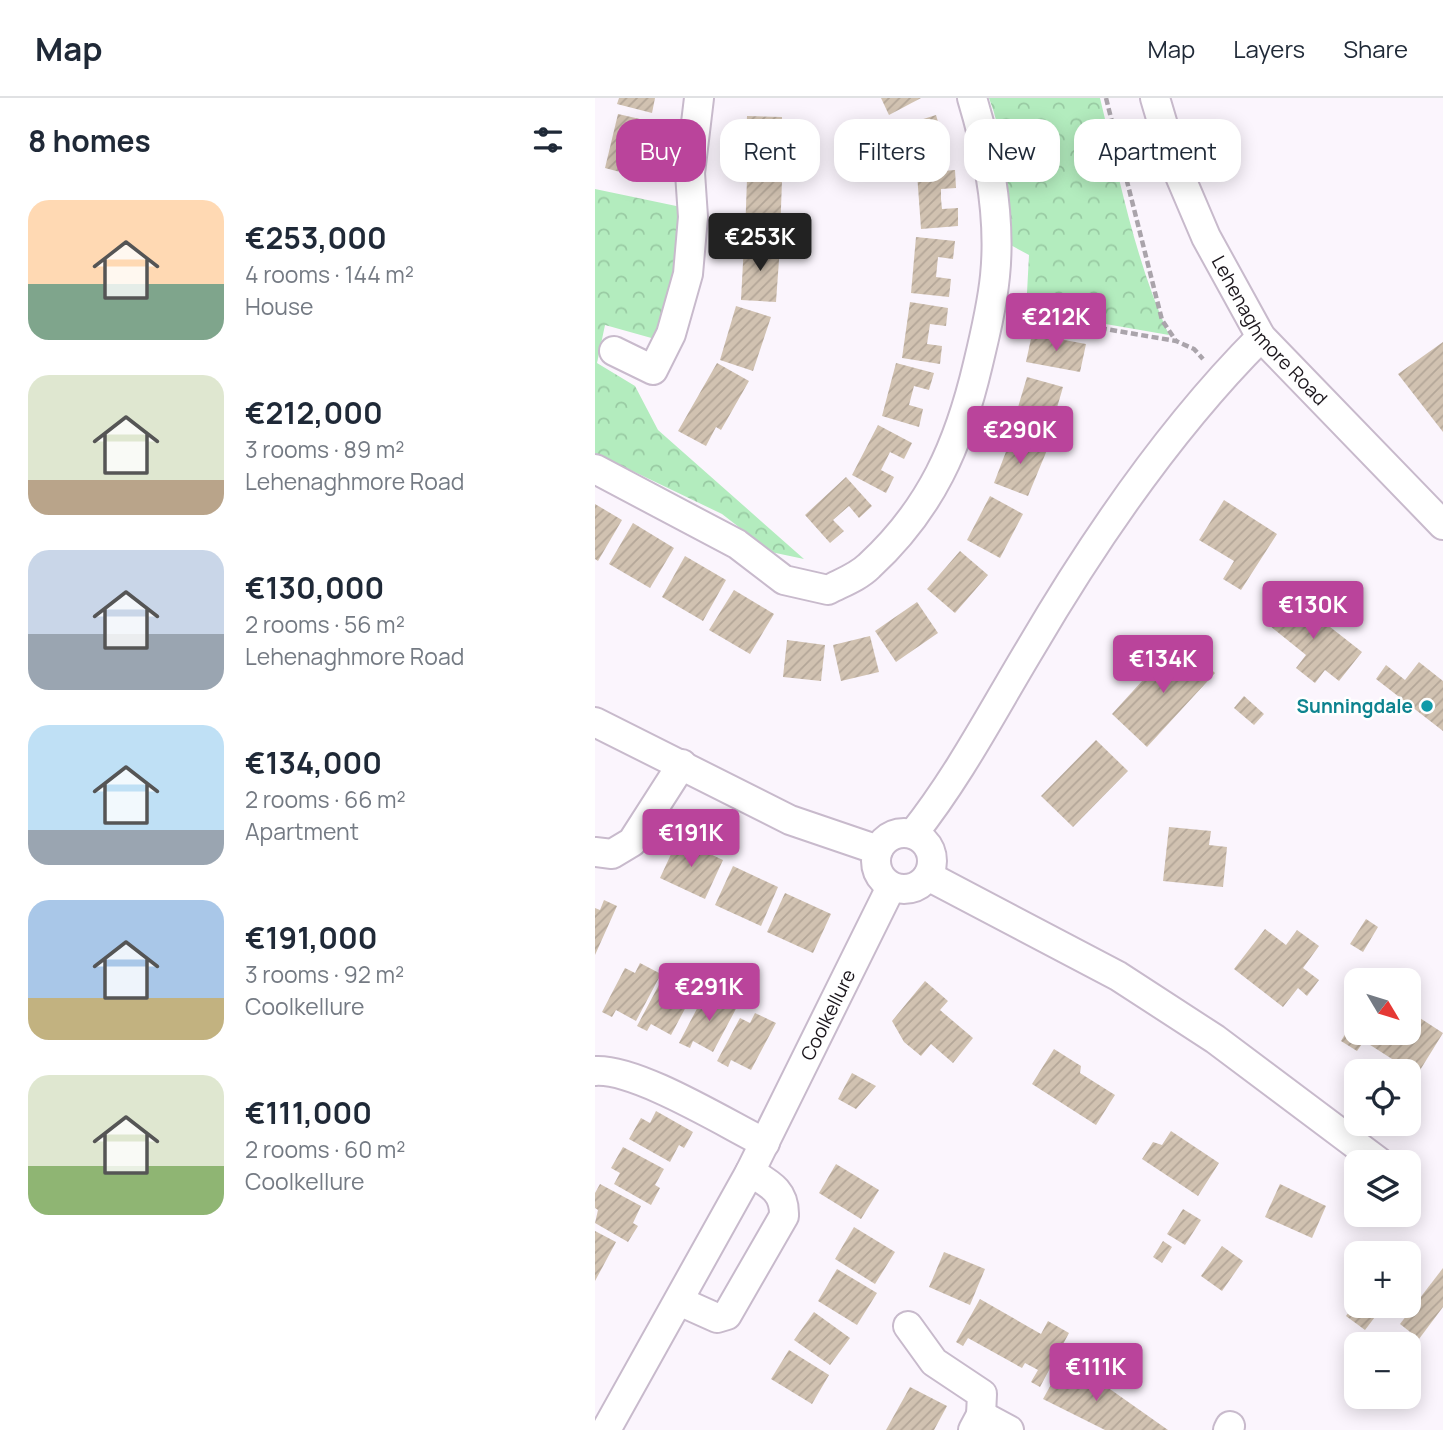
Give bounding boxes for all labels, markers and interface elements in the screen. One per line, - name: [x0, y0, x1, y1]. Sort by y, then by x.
- text: Map: [35, 26, 103, 71]
- text: Map: [1148, 32, 1195, 65]
- text: Layers: [1233, 32, 1305, 65]
- text: Share: [1343, 32, 1408, 65]
- chip: Buy: [616, 119, 706, 182]
- chip: Rent: [720, 119, 820, 182]
- chip: Filters: [834, 119, 950, 182]
- chip: New: [964, 119, 1060, 182]
- chip: Apartment: [1074, 119, 1241, 182]
- text: 8 homes: [28, 120, 151, 161]
- icon: filters: [529, 121, 567, 159]
- pin: €253K: [711, 214, 809, 273]
- text: €253,000: [245, 217, 387, 258]
- text: €253K: [724, 220, 796, 252]
- icon: home: [84, 228, 168, 312]
- street label: Lehenaghmore Road: [1206, 251, 1333, 411]
- text: 4 rooms · 144 m²: [245, 258, 414, 290]
- text: House: [245, 290, 314, 322]
- pin: €212K: [1007, 294, 1105, 353]
- text: €212K: [1022, 300, 1090, 332]
- text: €212,000: [245, 392, 383, 433]
- icon: home: [84, 403, 168, 487]
- pin: €290K: [971, 406, 1069, 466]
- text: €290K: [983, 413, 1057, 445]
- text: 3 rooms · 89 m²: [245, 433, 405, 465]
- text: Lehenaghmore Road: [245, 465, 464, 497]
- text: €130,000: [245, 567, 384, 608]
- icon: home: [84, 578, 168, 662]
- pin: €130K: [1264, 582, 1362, 641]
- text: €130K: [1278, 588, 1348, 620]
- text: 2 rooms · 56 m²: [245, 608, 405, 640]
- pin: €134K: [1114, 636, 1212, 695]
- text: Lehenaghmore Road: [245, 640, 464, 672]
- text: €134K: [1129, 642, 1197, 674]
- place label: Sunningdale: [1297, 693, 1413, 719]
- marker: Sunningdale: [1419, 698, 1435, 714]
- text: €134,000: [245, 742, 382, 783]
- icon: home: [84, 753, 168, 837]
- text: 2 rooms · 66 m²: [245, 783, 406, 815]
- pin: €191K: [642, 810, 740, 869]
- text: Apartment: [245, 815, 359, 847]
- text: €191K: [658, 816, 724, 848]
- text: €191,000: [245, 917, 378, 958]
- icon: home: [84, 928, 168, 1012]
- text: 3 rooms · 92 m²: [245, 958, 404, 990]
- pin: €291K: [660, 964, 758, 1023]
- street label: Coolkellure: [794, 965, 861, 1065]
- north arrow: [1344, 968, 1421, 1045]
- map controls: [1344, 968, 1421, 1409]
- text: €291K: [675, 970, 743, 1002]
- text: Coolkellure: [245, 990, 365, 1022]
- button: locate: [1344, 1059, 1421, 1136]
- text: €111,000: [245, 1092, 372, 1133]
- icon: home: [84, 1103, 168, 1187]
- text: 2 rooms · 60 m²: [245, 1133, 406, 1165]
- button: layers: [1344, 1150, 1421, 1227]
- text: Coolkellure: [245, 1165, 365, 1197]
- button: +: [1344, 1241, 1421, 1318]
- button: −: [1344, 1332, 1421, 1409]
- pin: €111K: [1047, 1344, 1145, 1403]
- text: €111K: [1066, 1350, 1126, 1382]

